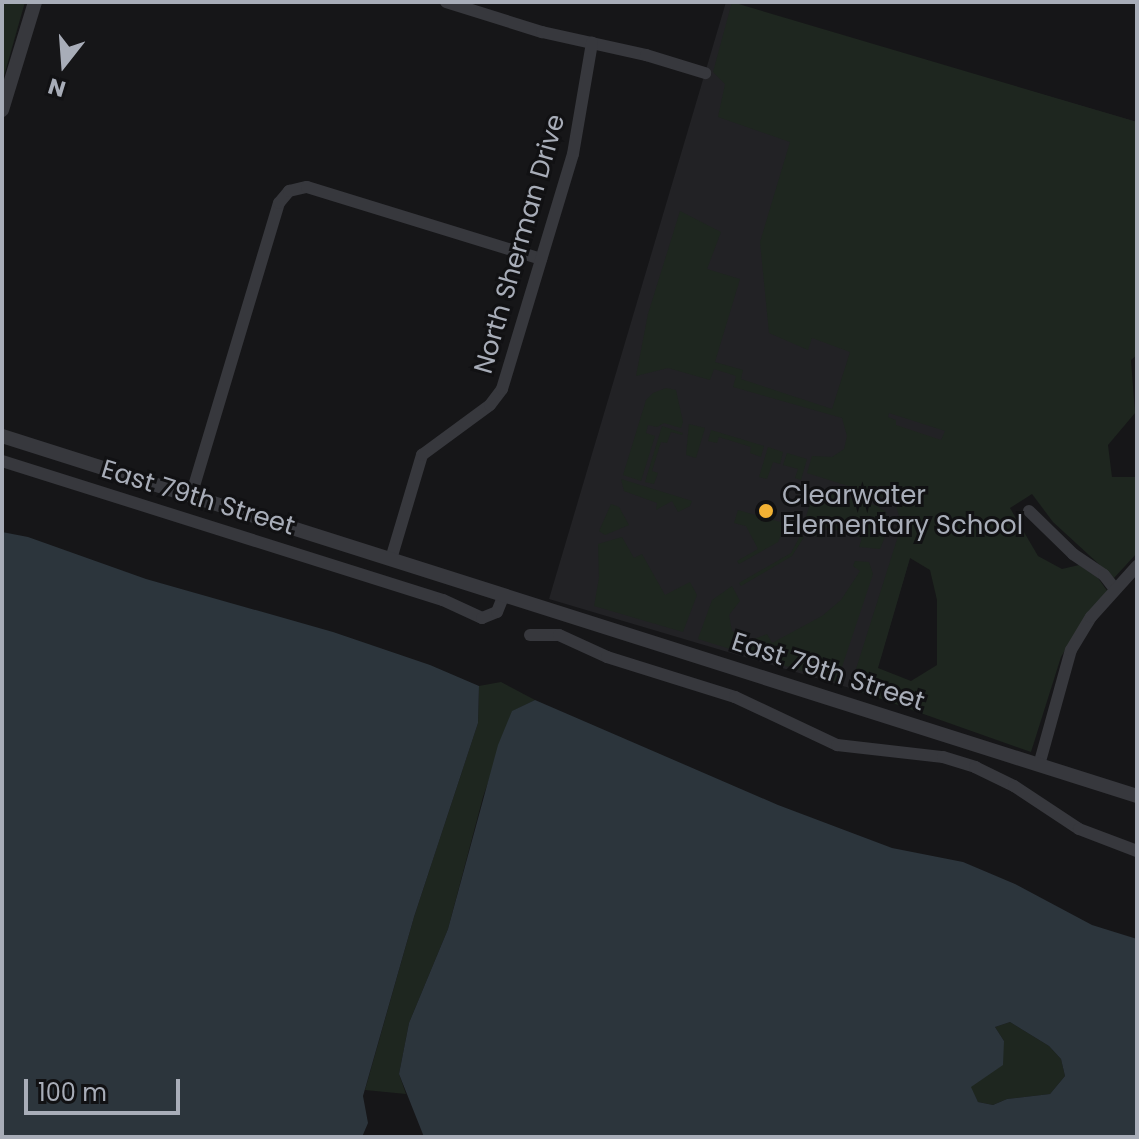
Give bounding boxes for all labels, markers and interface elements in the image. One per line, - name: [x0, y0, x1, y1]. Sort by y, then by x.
- north arrow: [24, 24, 104, 104]
- text: N: [44, 70, 69, 105]
- street label: North Sherman Drive: [468, 111, 572, 377]
- street label: East 79th Street: [98, 454, 298, 542]
- place label: Clearwater Elementary School: [782, 480, 1023, 542]
- marker: Clearwater Elementary School: [757, 502, 775, 520]
- street label: East 79th Street: [728, 626, 928, 718]
- scale bar: [28, 1063, 184, 1113]
- text: 100 m: [38, 1076, 107, 1109]

